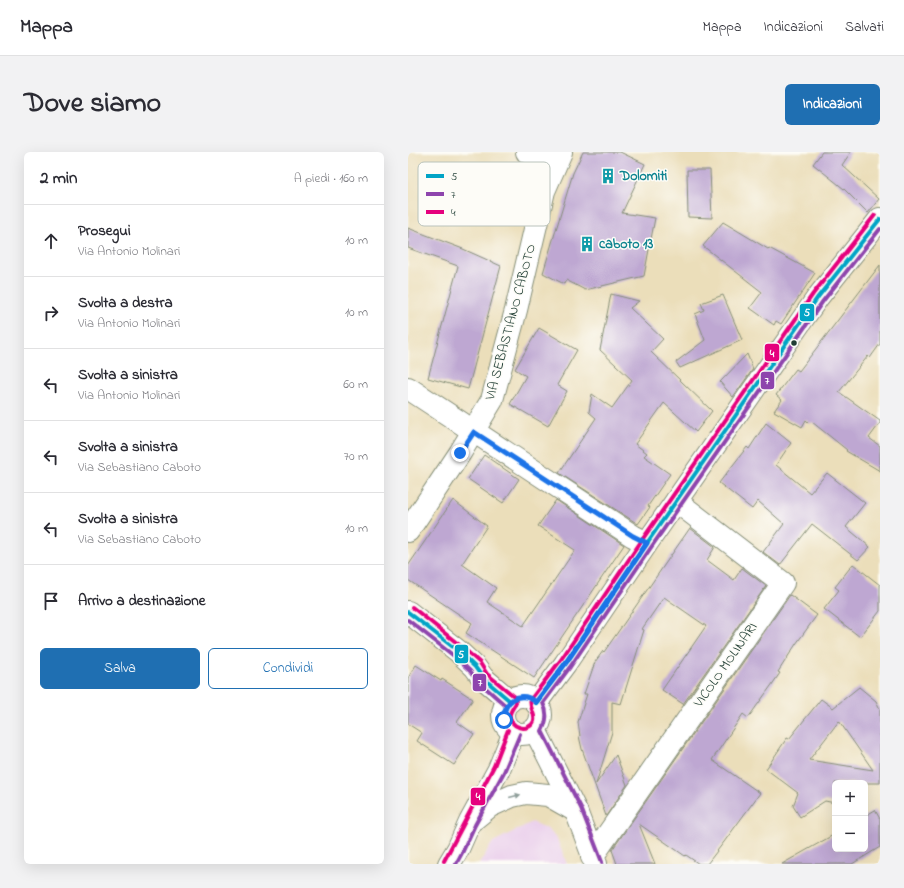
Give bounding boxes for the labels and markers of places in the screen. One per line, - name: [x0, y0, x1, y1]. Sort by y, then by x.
- place label: Dolomiti: [619, 166, 668, 187]
- building icon: Dolomiti: [599, 167, 617, 185]
- place label: caboto 13: [599, 234, 653, 255]
- building icon: caboto 13: [578, 235, 596, 253]
- unlabelled marker: [789, 338, 799, 348]

